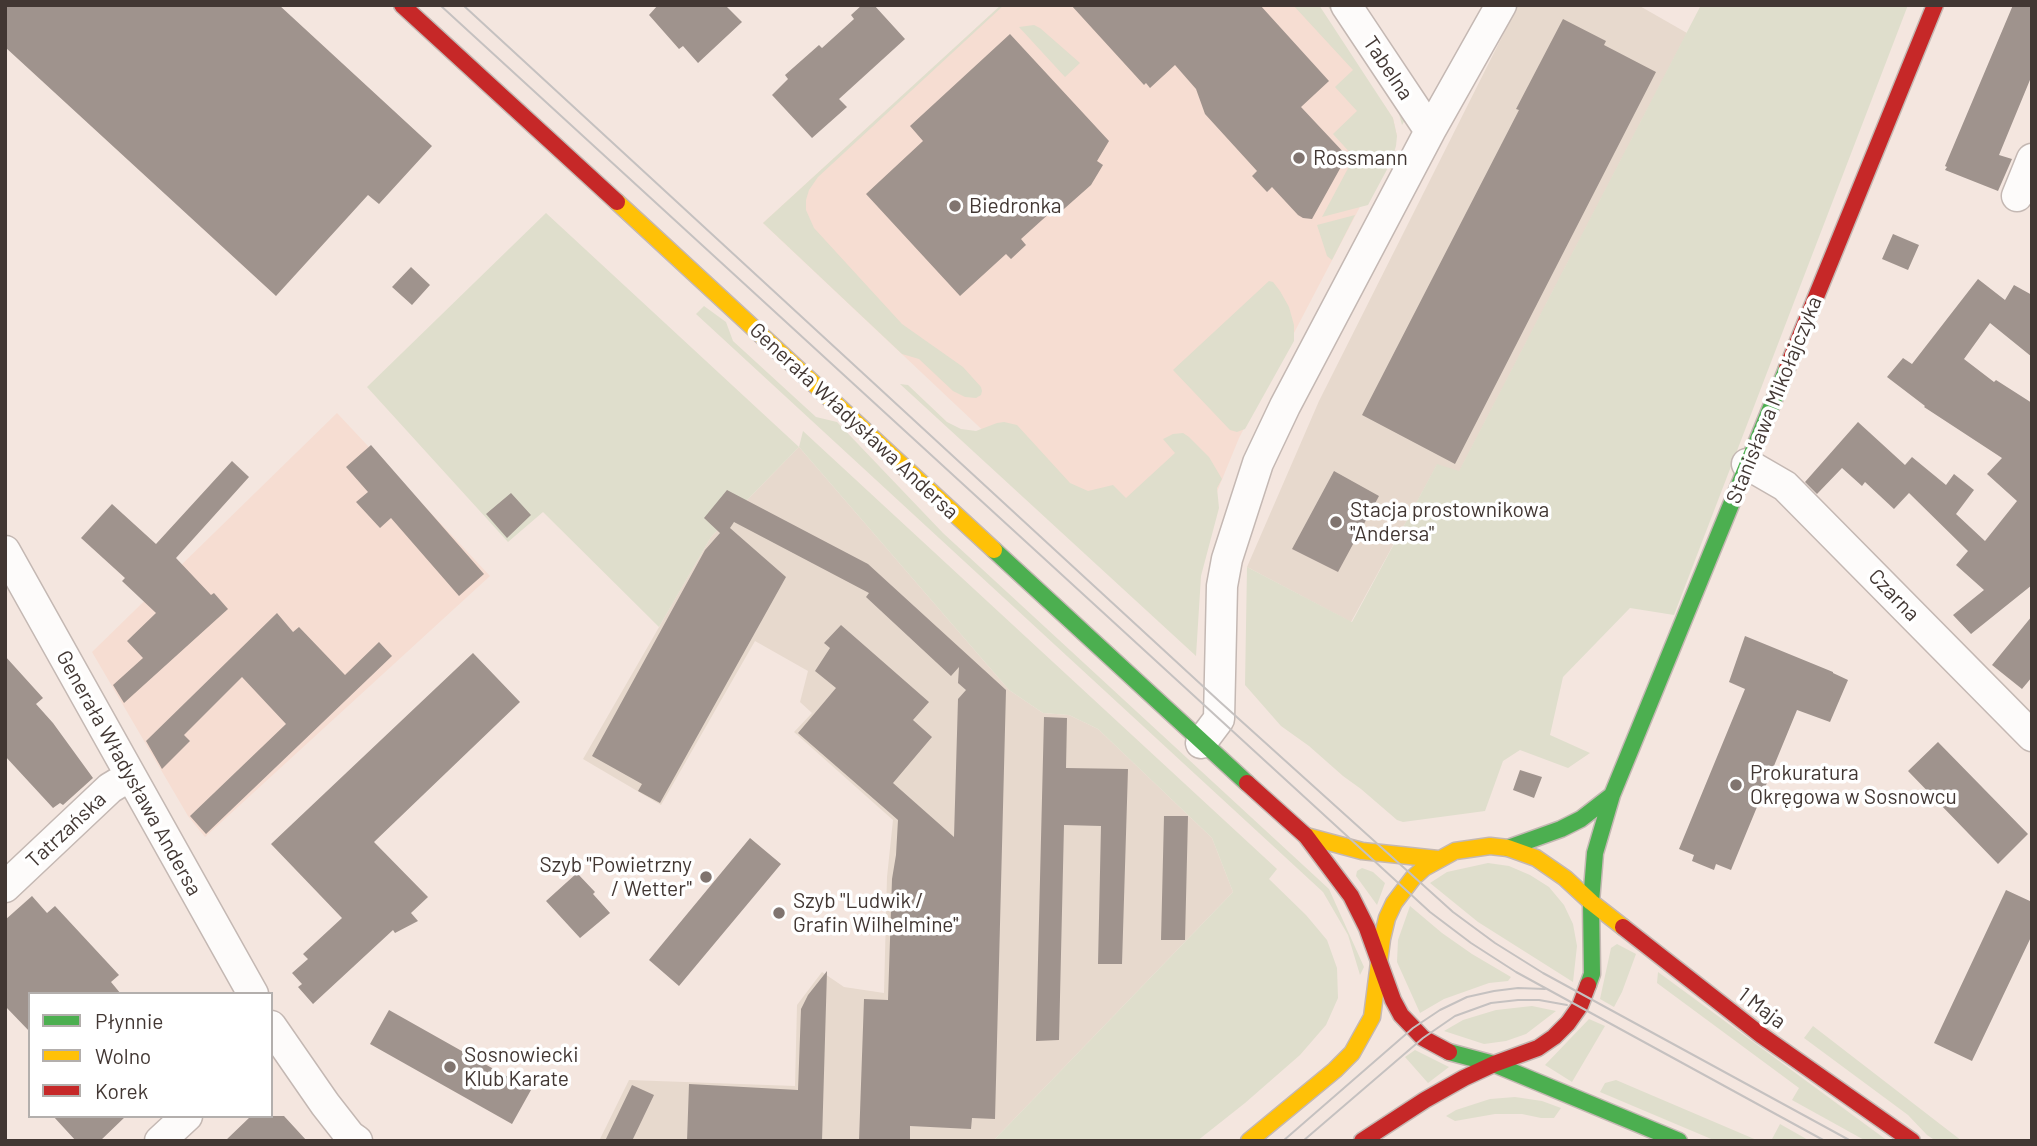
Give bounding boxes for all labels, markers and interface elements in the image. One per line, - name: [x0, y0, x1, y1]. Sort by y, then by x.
- street label: Tabelna: [1357, 31, 1419, 105]
- place label: Rossmann: [1313, 145, 1408, 171]
- marker: Rossmann: [1291, 150, 1307, 166]
- place label: Biedronka: [969, 193, 1062, 219]
- marker: Biedronka: [947, 198, 963, 214]
- street label: Stanisława Mikołajczyka: [1721, 293, 1827, 507]
- street label: Generała Władysława Andersa: [744, 318, 964, 524]
- place label: Stacja prostownikowa "Andersa": [1350, 497, 1549, 547]
- marker: Stacja prostownikowa "Andersa": [1328, 514, 1344, 530]
- street label: Czarna: [1863, 564, 1925, 626]
- street label: Generała Władysława Andersa: [51, 646, 207, 900]
- place label: Prokuratura Okręgowa w Sosnowcu: [1750, 760, 1957, 810]
- marker: Prokuratura Okręgowa w Sosnowcu: [1728, 777, 1744, 793]
- street label: Tatrzańska: [21, 787, 111, 873]
- place label: Szyb "Powietrzny / Wetter": [539, 852, 692, 902]
- marker: Szyb "Powietrzny / Wetter": [698, 869, 714, 885]
- place label: Szyb "Ludwik / Grafin Wilhelmine": [793, 888, 959, 938]
- marker: Szyb "Ludwik / Grafin Wilhelmine": [771, 905, 787, 921]
- street label: 1 Maja: [1733, 982, 1791, 1034]
- legend: [28, 992, 273, 1118]
- text: Płynnie: [95, 1008, 163, 1033]
- place label: Sosnowiecki Klub Karate: [464, 1042, 578, 1092]
- text: Wolno: [95, 1043, 151, 1068]
- marker: Sosnowiecki Klub Karate: [442, 1059, 458, 1075]
- text: Korek: [95, 1078, 148, 1103]

